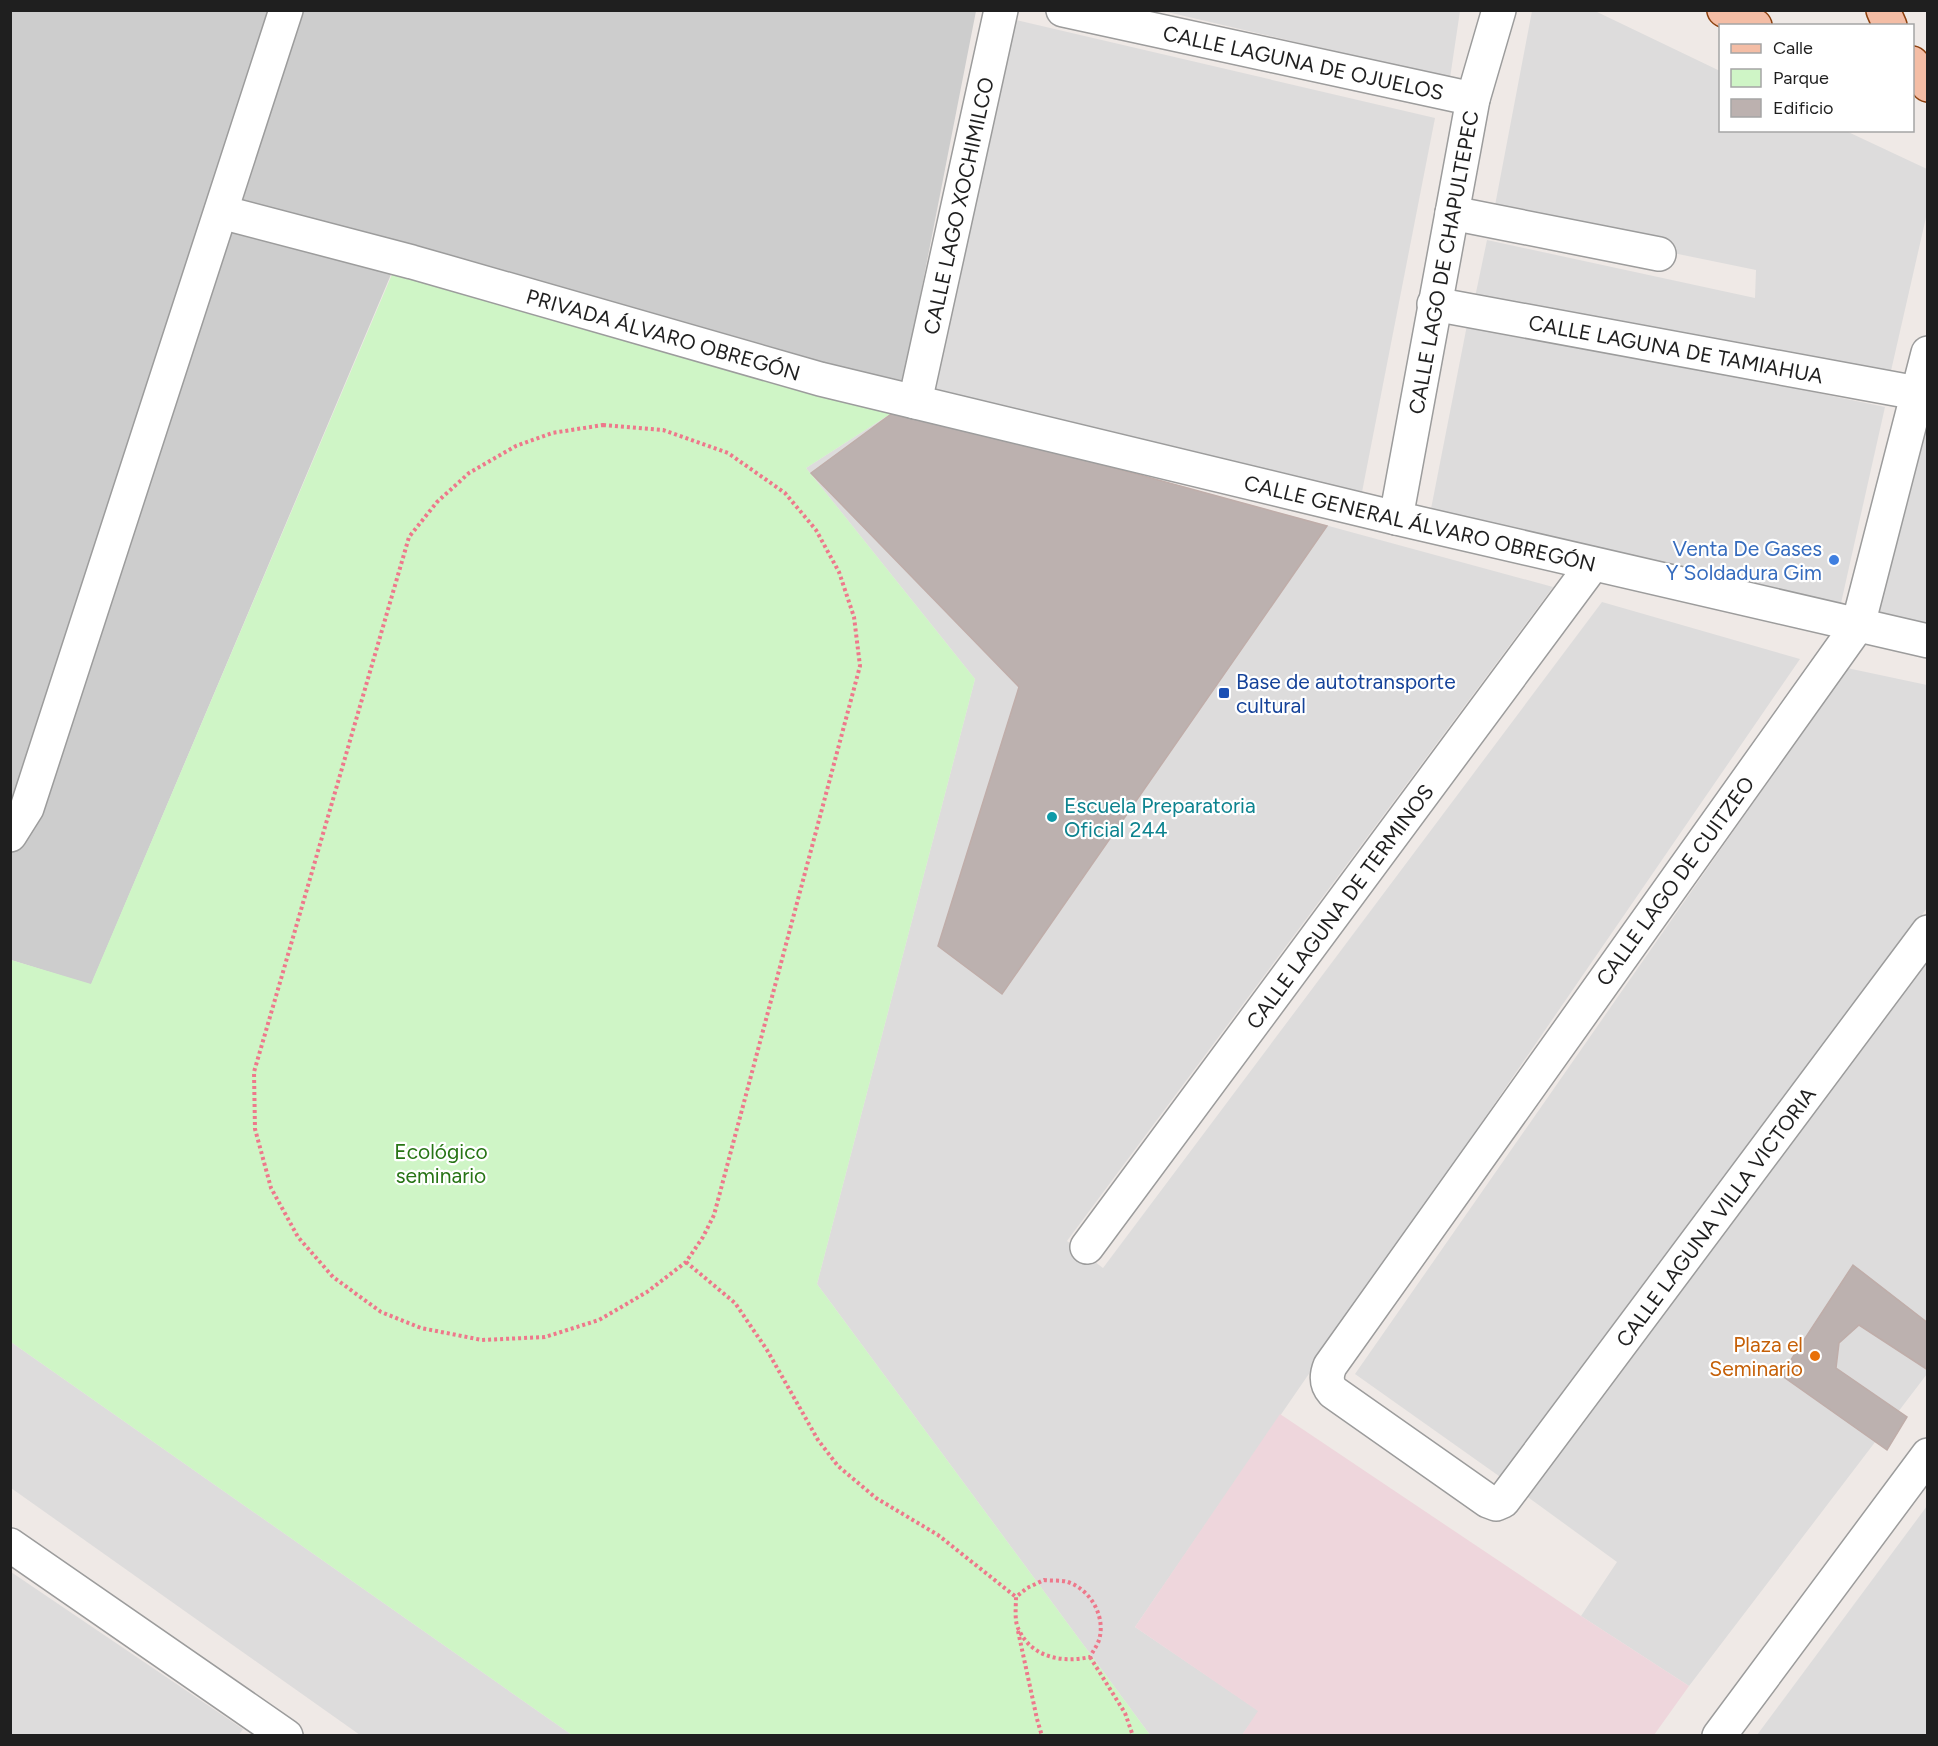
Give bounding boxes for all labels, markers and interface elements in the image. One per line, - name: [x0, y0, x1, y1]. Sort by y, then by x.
- street label: CALLE LAGUNA DE OJUELOS: [1161, 20, 1446, 105]
- legend: [1719, 24, 1914, 132]
- text: Calle: [1773, 37, 1813, 59]
- text: Parque: [1773, 67, 1829, 89]
- street label: CALLE LAGO XOCHIMILCO: [918, 75, 998, 337]
- text: Edificio: [1773, 97, 1834, 119]
- street label: CALLE LAGO DE CHAPULTEPEC: [1403, 108, 1483, 416]
- street label: PRIVADA ÁLVARO OBREGÓN: [524, 283, 803, 385]
- street label: CALLE LAGUNA DE TAMIAHUA: [1527, 309, 1825, 388]
- street label: CALLE GENERAL ÁLVARO OBREGÓN: [1242, 469, 1598, 576]
- place label: Venta De Gases Y Soldadura Gim: [1666, 536, 1822, 585]
- marker: Venta De Gases Y Soldadura Gim: [1827, 553, 1841, 567]
- place label: Base de autotransporte cultural: [1236, 669, 1456, 718]
- marker: Base de autotransporte cultural: [1217, 686, 1231, 700]
- street label: CALLE LAGO DE CUITZEO: [1591, 772, 1759, 990]
- street label: CALLE LAGUNA DE TERMINOS: [1241, 779, 1438, 1034]
- place label: Escuela Preparatoria Oficial 244: [1064, 793, 1256, 842]
- marker: Escuela Preparatoria Oficial 244: [1045, 810, 1059, 824]
- street label: CALLE LAGUNA VILLA VICTORIA: [1610, 1082, 1820, 1352]
- park label: Ecológico seminario: [394, 1139, 488, 1188]
- place label: Plaza el Seminario: [1709, 1332, 1803, 1381]
- marker: Plaza el Seminario: [1808, 1349, 1822, 1363]

